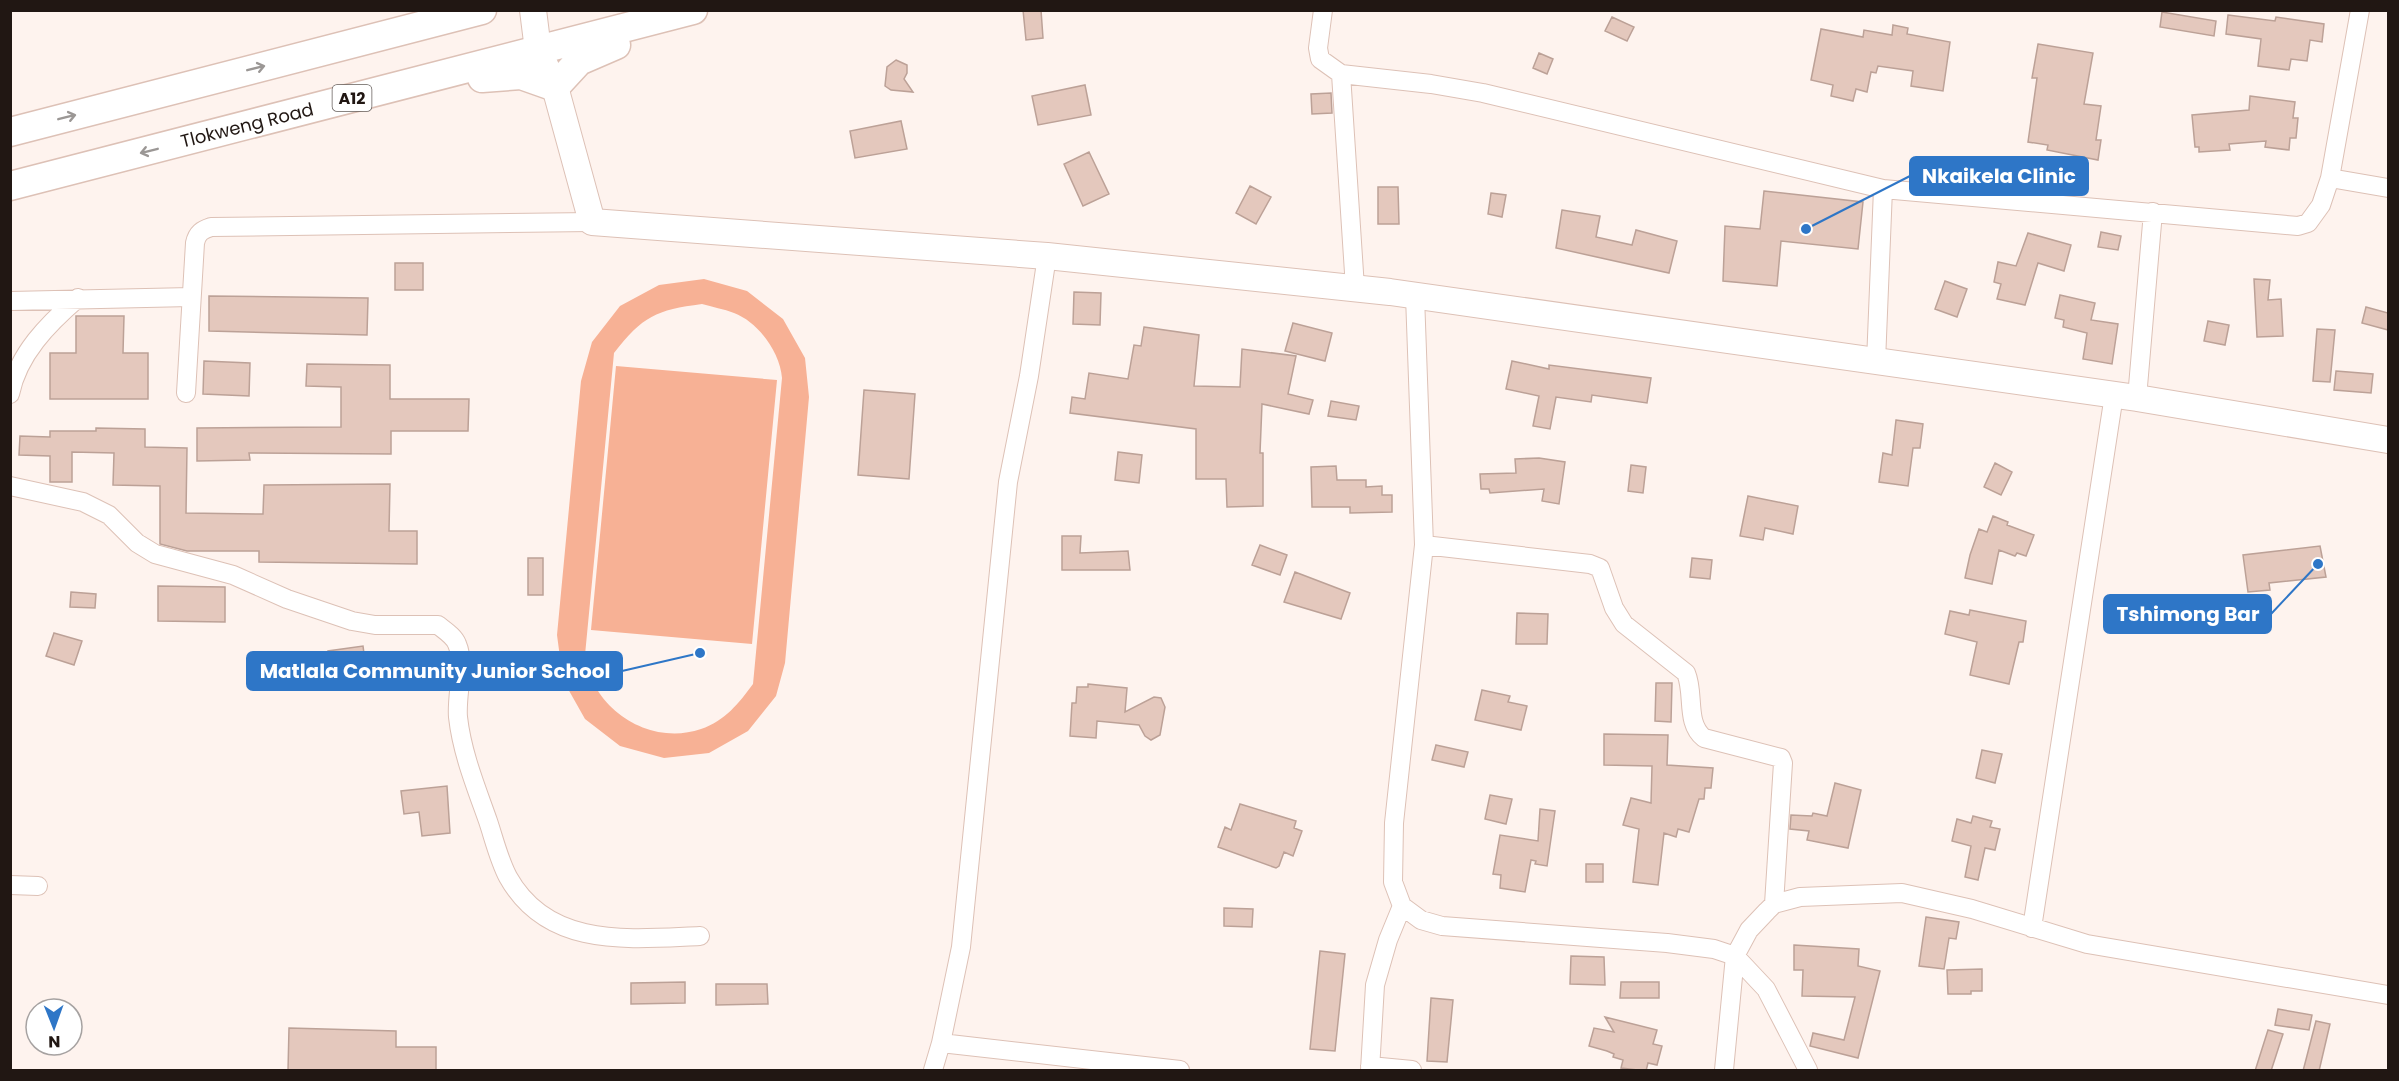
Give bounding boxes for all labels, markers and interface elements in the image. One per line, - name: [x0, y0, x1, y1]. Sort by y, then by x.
- one-way arrow: [246, 62, 265, 74]
- road number: A12: [332, 85, 372, 111]
- street label: Tlokweng Road: [178, 96, 316, 154]
- one-way arrow: [57, 111, 76, 122]
- one-way arrow: [139, 145, 158, 157]
- callout: Nkaikela Clinic: [1910, 157, 2088, 195]
- text: Nkaikela Clinic: [1922, 162, 2076, 190]
- callout: Tshimong Bar: [2104, 595, 2271, 633]
- text: Tshimong Bar: [2117, 600, 2260, 628]
- callout: Matlala Community Junior School: [247, 652, 622, 690]
- text: Matlala Community Junior School: [260, 657, 610, 685]
- north arrow: [24, 997, 84, 1057]
- text: N: [48, 1030, 60, 1053]

